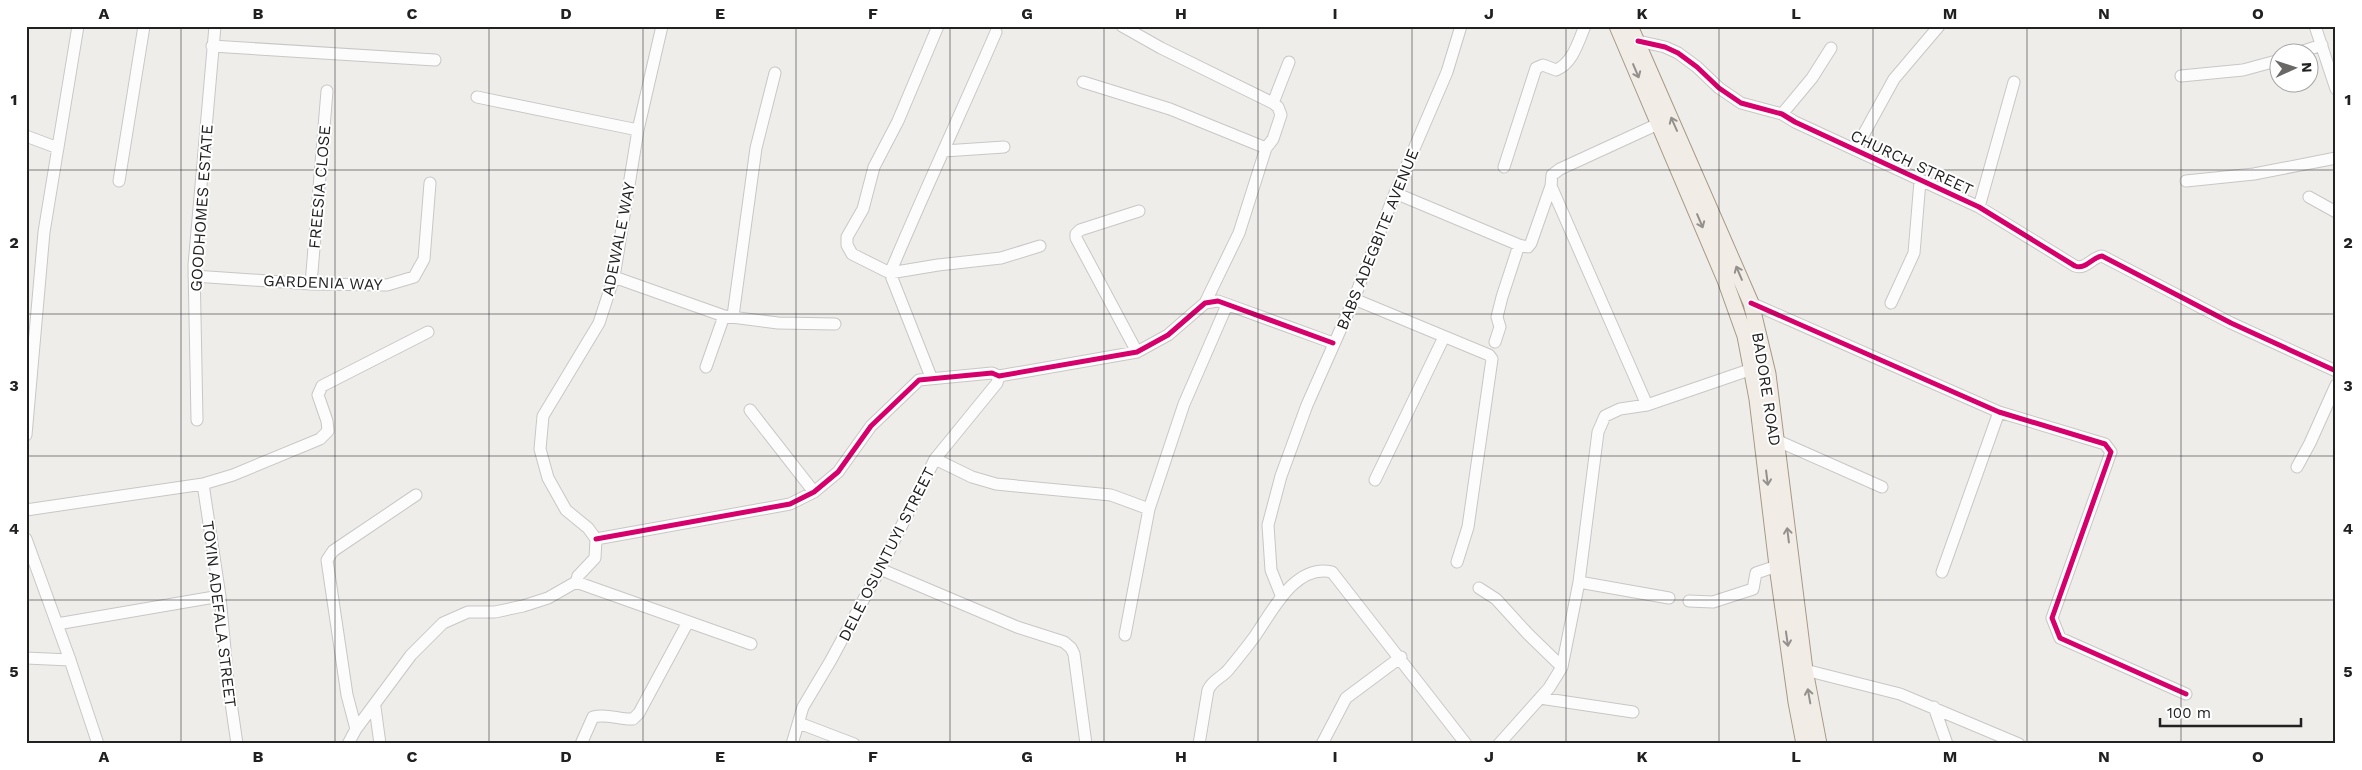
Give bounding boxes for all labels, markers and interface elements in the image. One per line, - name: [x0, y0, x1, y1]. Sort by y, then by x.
- text: A: [99, 4, 110, 23]
- text: B: [253, 4, 264, 23]
- text: C: [407, 4, 418, 23]
- text: D: [560, 4, 572, 23]
- text: E: [715, 4, 725, 23]
- text: F: [868, 4, 878, 23]
- text: G: [1021, 4, 1033, 23]
- text: H: [1175, 4, 1187, 23]
- text: I: [1332, 4, 1338, 23]
- text: J: [1484, 4, 1494, 23]
- text: K: [1636, 4, 1648, 23]
- text: L: [1791, 4, 1801, 23]
- text: M: [1943, 4, 1957, 23]
- text: N: [2098, 4, 2110, 23]
- text: O: [2252, 4, 2264, 23]
- north arrow: [2270, 42, 2320, 92]
- text: N: [2299, 62, 2315, 73]
- one-way arrow: [1632, 63, 1641, 78]
- text: 1: [11, 90, 17, 109]
- text: 1: [2345, 90, 2351, 109]
- one-way arrow: [1668, 117, 1678, 132]
- street label: GOODHOMES ESTATE: [186, 124, 217, 292]
- street label: FREESIA CLOSE: [305, 125, 334, 250]
- street label: CHURCH STREET: [1848, 126, 1976, 199]
- street label: BABS ADEGBITE AVENUE: [1332, 146, 1422, 332]
- street label: ADEWALE WAY: [598, 180, 639, 298]
- one-way arrow: [1695, 213, 1705, 228]
- text: 2: [9, 233, 19, 252]
- text: 2: [2343, 233, 2353, 252]
- one-way arrow: [1733, 266, 1743, 281]
- street label: GARDENIA WAY: [263, 271, 383, 294]
- street label: BADORE ROAD: [1748, 331, 1785, 447]
- text: 3: [9, 376, 19, 395]
- text: 3: [2343, 376, 2353, 395]
- street label: DELE OSUNTUYI STREET: [834, 464, 939, 644]
- one-way arrow: [1762, 470, 1772, 486]
- text: 4: [9, 519, 19, 538]
- text: 4: [2343, 519, 2353, 538]
- street label: TOYIN ADEFALA STREET: [199, 520, 240, 709]
- one-way arrow: [1783, 527, 1793, 543]
- one-way arrow: [1783, 631, 1793, 647]
- text: 5: [9, 662, 19, 681]
- text: 5: [2343, 662, 2353, 681]
- one-way arrow: [1804, 688, 1814, 704]
- scale bar: [2160, 695, 2301, 727]
- text: 100 m: [2167, 704, 2211, 722]
- text: A: [99, 747, 110, 766]
- text: B: [253, 747, 264, 766]
- text: C: [407, 747, 418, 766]
- text: D: [560, 747, 572, 766]
- text: E: [715, 747, 725, 766]
- text: F: [868, 747, 878, 766]
- text: G: [1021, 747, 1033, 766]
- text: H: [1175, 747, 1187, 766]
- text: I: [1332, 747, 1338, 766]
- text: J: [1484, 747, 1494, 766]
- text: K: [1636, 747, 1648, 766]
- text: L: [1791, 747, 1801, 766]
- text: M: [1943, 747, 1957, 766]
- text: N: [2098, 747, 2110, 766]
- text: O: [2252, 747, 2264, 766]

